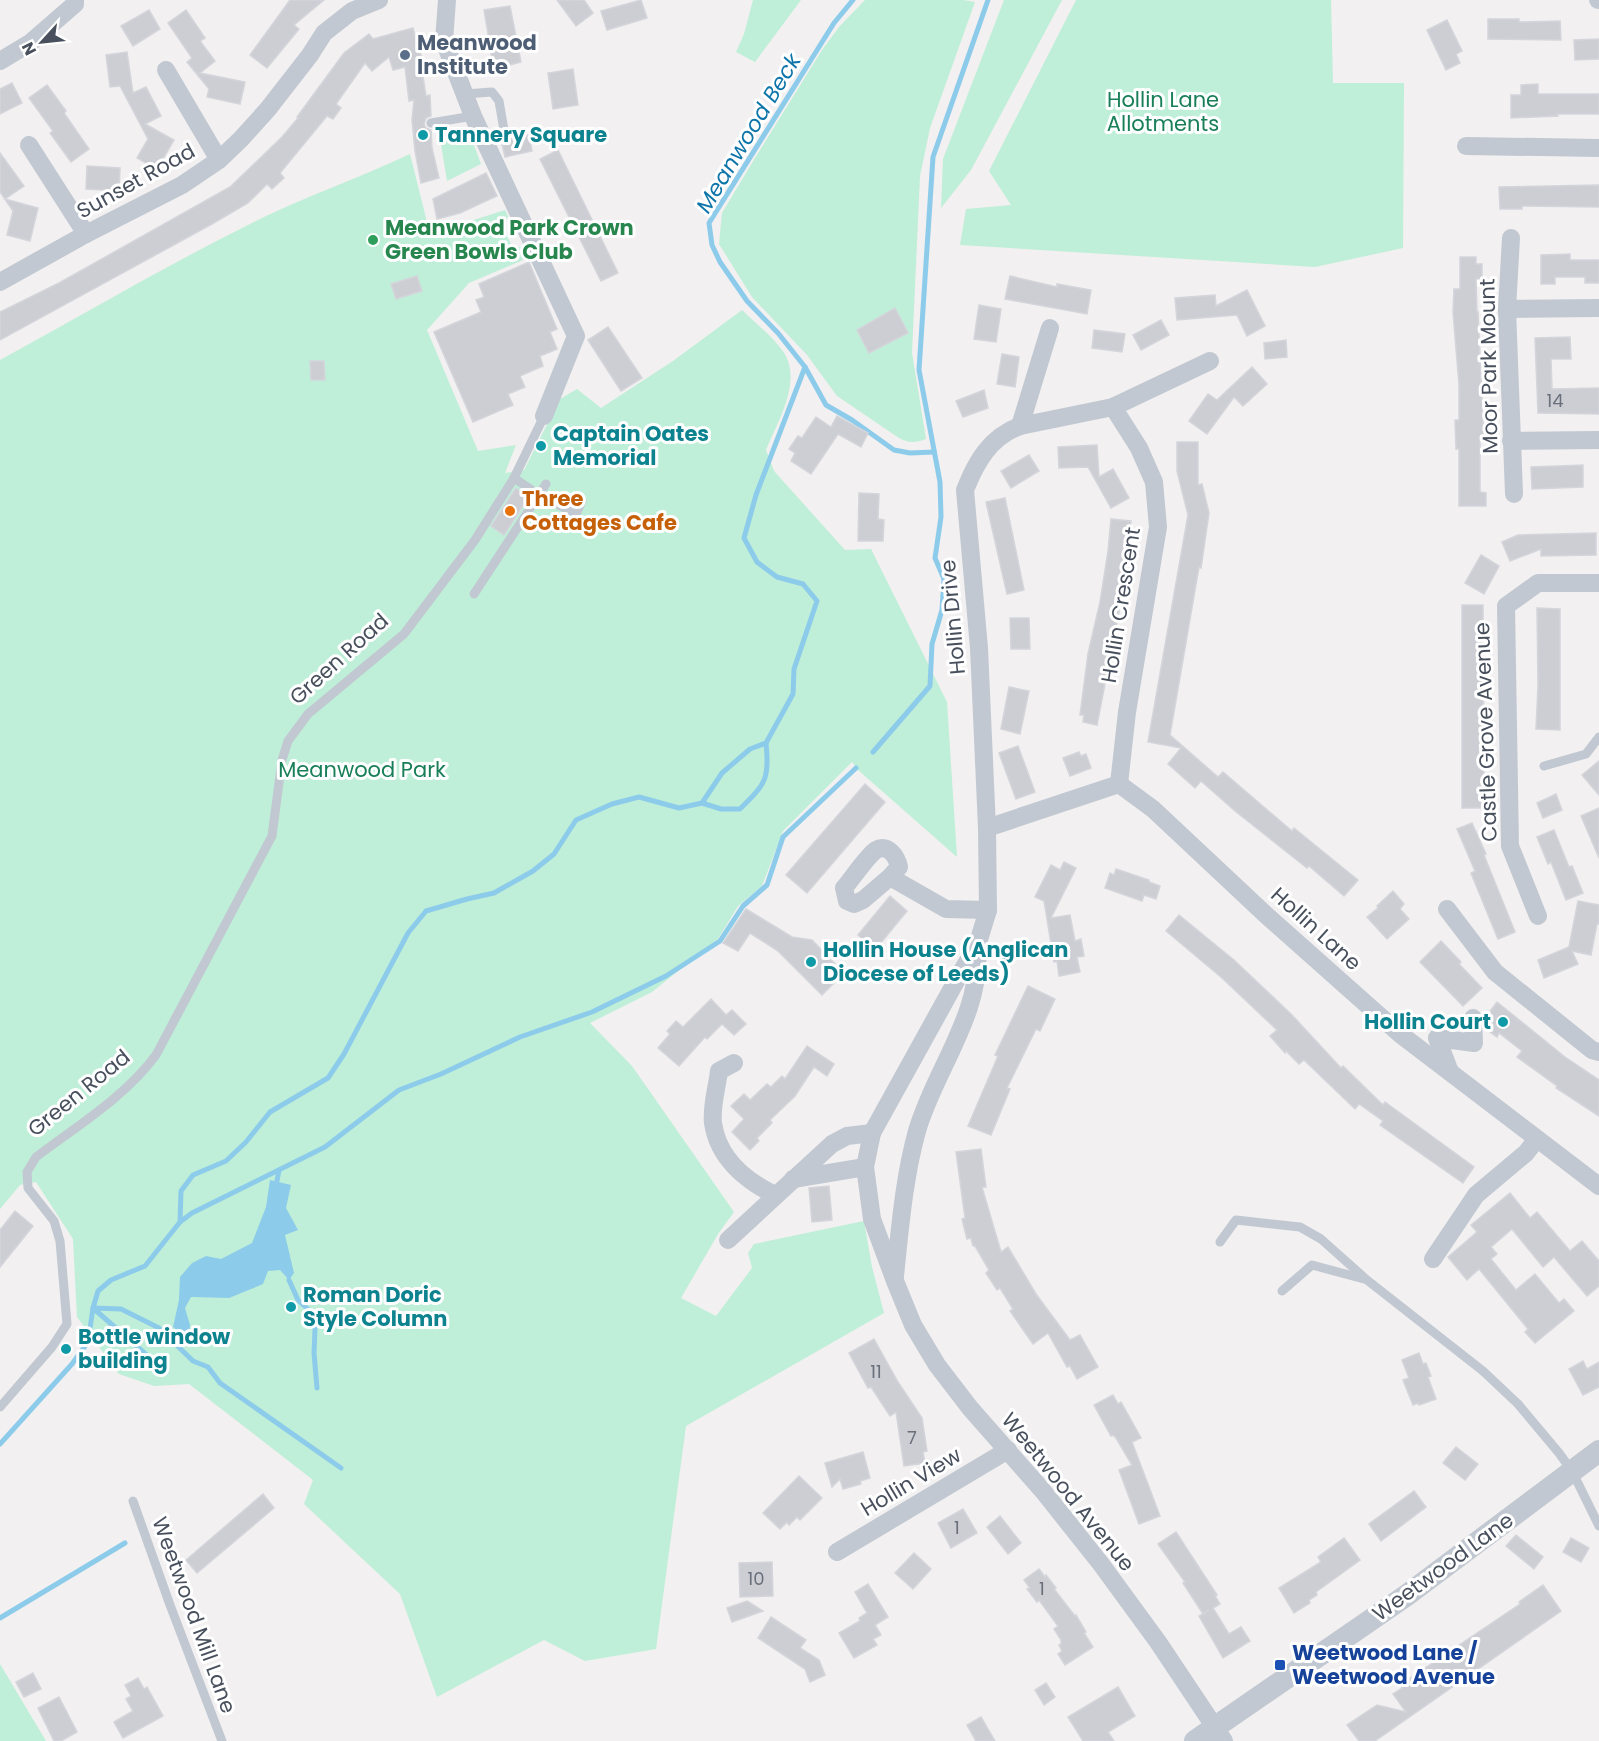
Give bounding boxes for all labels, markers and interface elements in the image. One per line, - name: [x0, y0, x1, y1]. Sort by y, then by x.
- north arrow: [12, 12, 72, 72]
- place label: Meanwood Institute: [417, 28, 537, 81]
- text: N: [16, 38, 42, 59]
- water label: Meanwood Beck: [689, 46, 809, 219]
- marker: Meanwood Institute: [398, 48, 412, 62]
- park label: Hollin Lane Allotments: [1107, 85, 1219, 138]
- place label: Tannery Square: [435, 120, 607, 149]
- marker: Tannery Square: [416, 128, 430, 142]
- street label: Sunset Road: [71, 136, 200, 225]
- place label: Meanwood Park Crown Green Bowls Club: [385, 213, 634, 266]
- marker: Meanwood Park Crown Green Bowls Club: [366, 233, 380, 247]
- street label: Moor Park Mount: [1472, 278, 1505, 454]
- house number: 14: [1546, 388, 1564, 413]
- place label: Captain Oates Memorial: [553, 419, 709, 472]
- marker: Captain Oates Memorial: [534, 439, 548, 453]
- place label: Three Cottages Cafe: [522, 484, 677, 537]
- marker: Three Cottages Cafe: [503, 504, 517, 518]
- street label: Hollin Crescent: [1094, 525, 1147, 685]
- street label: Hollin Drive: [933, 558, 972, 676]
- street label: Green Road: [283, 606, 394, 711]
- street label: Castle Grove Avenue: [1467, 622, 1504, 842]
- park label: Meanwood Park: [278, 755, 446, 784]
- street label: Hollin Lane: [1265, 880, 1368, 977]
- place label: Hollin House (Anglican Diocese of Leeds): [823, 935, 1068, 988]
- marker: Hollin House (Anglican Diocese of Leeds): [804, 955, 818, 969]
- place label: Hollin Court: [1364, 1007, 1491, 1036]
- marker: Hollin Court: [1496, 1015, 1510, 1029]
- street label: Green Road: [21, 1042, 136, 1143]
- place label: Roman Doric Style Column: [303, 1280, 447, 1333]
- marker: Roman Doric Style Column: [284, 1300, 298, 1314]
- place label: Bottle window building: [78, 1322, 231, 1375]
- marker: Bottle window building: [59, 1342, 73, 1356]
- house number: 11: [870, 1359, 882, 1384]
- street label: Weetwood Avenue: [995, 1406, 1142, 1577]
- house number: 7: [907, 1425, 917, 1450]
- street label: Hollin View: [855, 1440, 966, 1523]
- street label: Weetwood Lane: [1366, 1506, 1519, 1628]
- street label: Weetwood Mill Lane: [145, 1513, 243, 1717]
- house number: 1: [954, 1515, 960, 1540]
- house number: 10: [747, 1566, 765, 1591]
- house number: 1: [1039, 1576, 1045, 1601]
- place label: Weetwood Lane / Weetwood Avenue: [1292, 1638, 1495, 1691]
- marker: Weetwood Lane / Weetwood Avenue: [1273, 1658, 1287, 1672]

